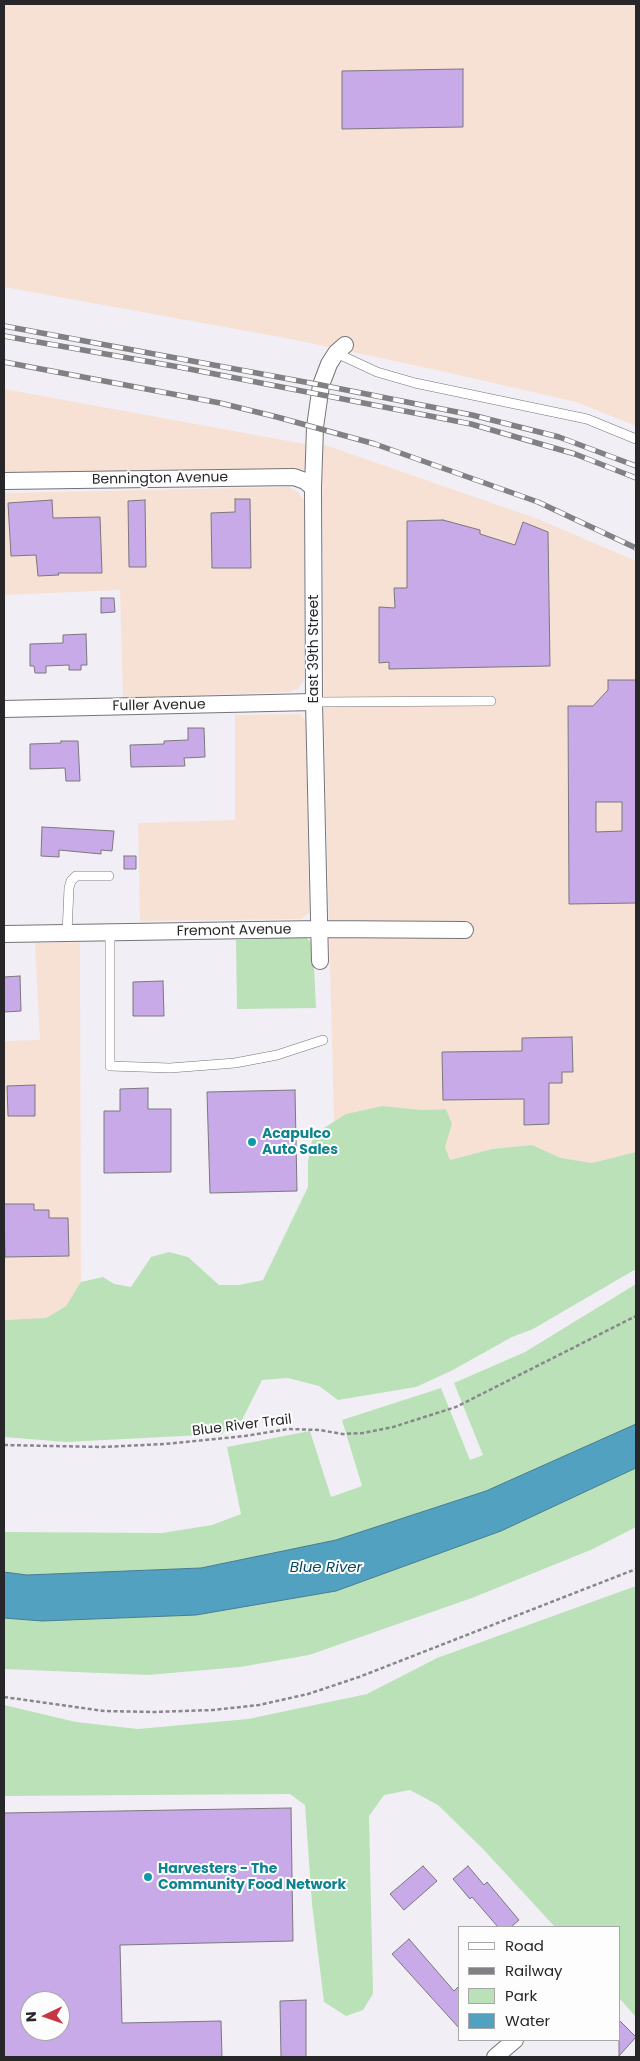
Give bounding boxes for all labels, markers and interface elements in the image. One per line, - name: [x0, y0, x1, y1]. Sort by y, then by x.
- street label: Bennington Avenue: [92, 469, 228, 489]
- street label: East 39th Street: [306, 595, 322, 703]
- street label: Fuller Avenue: [112, 697, 206, 715]
- street label: Fremont Avenue: [177, 922, 291, 940]
- place label: Acapulco Auto Sales: [262, 1126, 338, 1158]
- marker: Acapulco Auto Sales: [246, 1136, 258, 1148]
- street label: Blue River Trail: [191, 1412, 293, 1440]
- water label: Blue River: [290, 1559, 362, 1577]
- place label: Harvesters - The Community Food Network: [158, 1861, 346, 1894]
- marker: Harvesters - The Community Food Network: [142, 1871, 154, 1883]
- legend: [458, 1926, 620, 2041]
- text: Road: [505, 1935, 544, 1956]
- text: Railway: [505, 1960, 563, 1981]
- text: Park: [505, 1985, 537, 2006]
- north arrow: [20, 1991, 70, 2041]
- text: Water: [505, 2010, 550, 2031]
- text: N: [21, 2011, 41, 2023]

